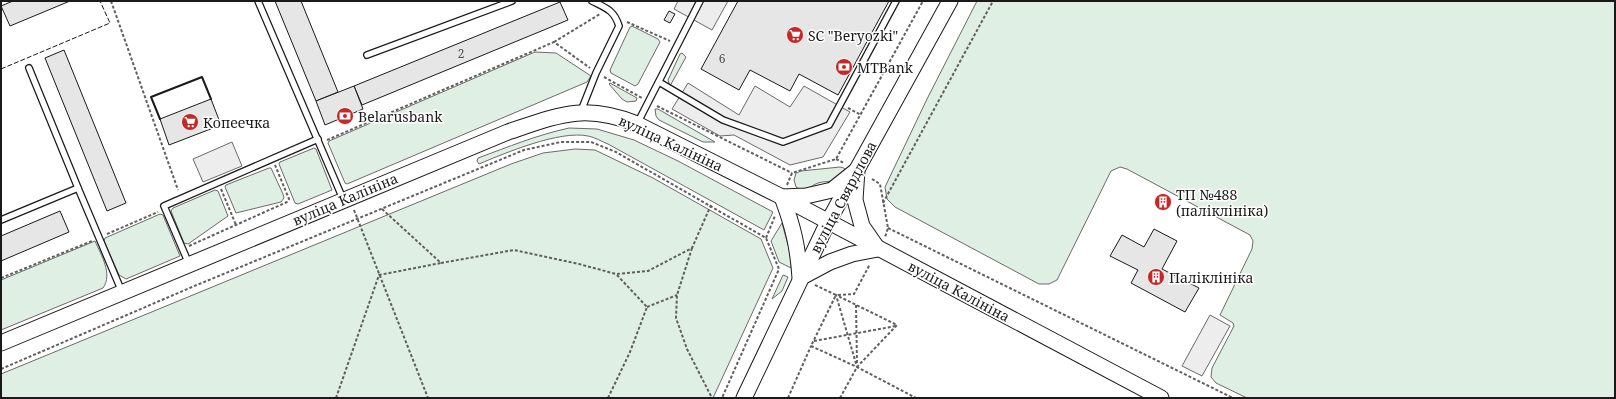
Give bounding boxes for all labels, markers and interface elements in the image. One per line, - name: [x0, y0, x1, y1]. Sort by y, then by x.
- supermarket icon: SC "Beryozki": [785, 25, 805, 45]
- place label: SC "Beryozki": [808, 26, 898, 45]
- house number: 2: [458, 45, 464, 62]
- house number: 6: [719, 50, 726, 67]
- bank icon: MTBank: [834, 57, 854, 77]
- place label: MTBank: [857, 58, 914, 77]
- bank icon: Belarusbank: [335, 106, 355, 126]
- place label: Belarusbank: [358, 107, 443, 126]
- street label: вуліца Калініна: [616, 111, 726, 175]
- supermarket icon: Копеечка: [180, 112, 200, 132]
- place label: Копеечка: [203, 113, 270, 132]
- street label: вуліца Свярдлова: [805, 138, 881, 256]
- street label: вуліца Калініна: [289, 168, 401, 230]
- place label: ТП №488 (паліклініка): [1176, 185, 1269, 220]
- building icon: ТП №488 (паліклініка): [1153, 192, 1173, 212]
- street label: вуліца Калініна: [905, 256, 1013, 326]
- building icon: Паліклініка: [1146, 267, 1166, 287]
- place label: Паліклініка: [1169, 268, 1254, 287]

